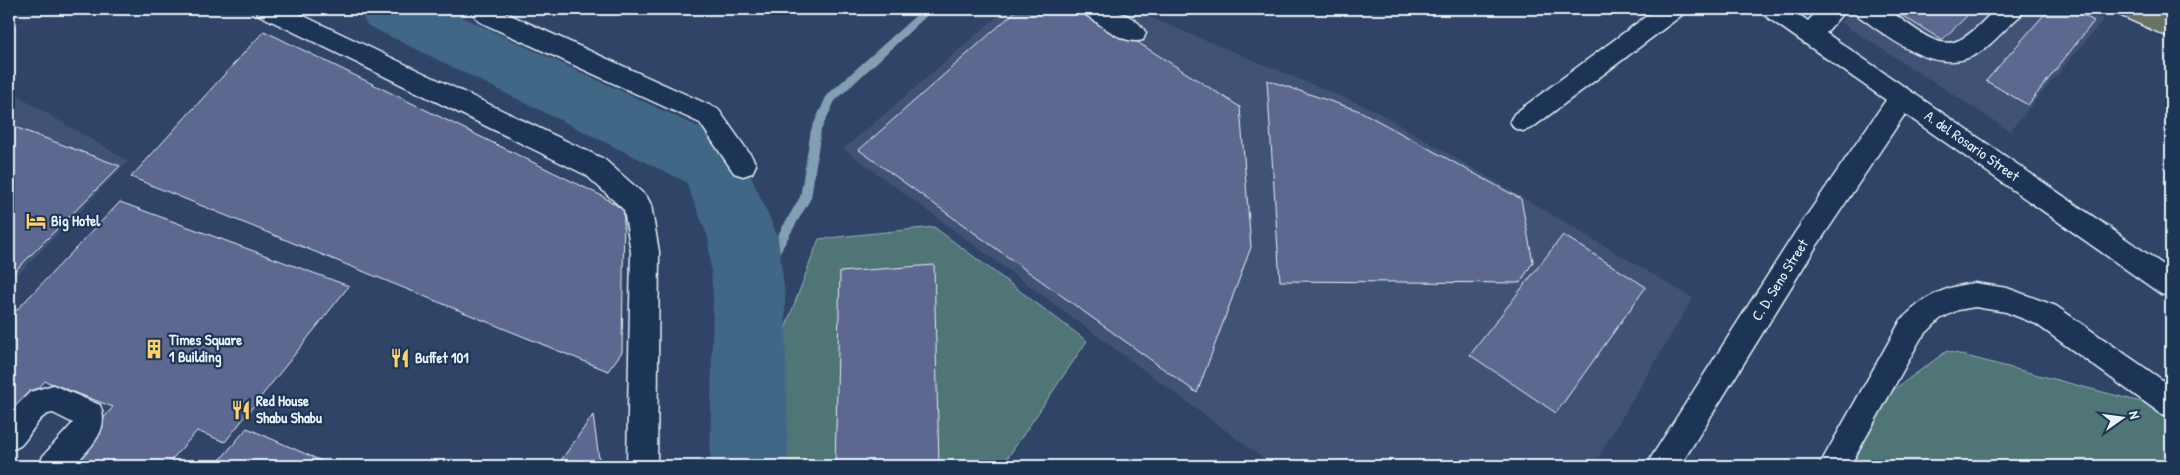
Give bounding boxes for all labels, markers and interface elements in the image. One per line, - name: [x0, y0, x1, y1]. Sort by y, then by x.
- street label: A. del Rosario Street: [1921, 105, 2025, 187]
- hotel icon: Big Hotel: [25, 210, 47, 232]
- place label: Big Hotel: [51, 210, 101, 232]
- street label: C. D. Seno Street: [1746, 234, 1813, 325]
- place label: Times Square 1 Building: [168, 329, 242, 368]
- building icon: Times Square 1 Building: [143, 338, 165, 360]
- restaurant icon: Buffet 101: [389, 347, 411, 369]
- place label: Buffet 101: [415, 347, 469, 368]
- place label: Red House Shabu Shabu: [256, 390, 323, 428]
- north arrow: [2098, 392, 2148, 442]
- restaurant icon: Red House Shabu Shabu: [230, 399, 252, 421]
- text: N: [2125, 409, 2145, 421]

